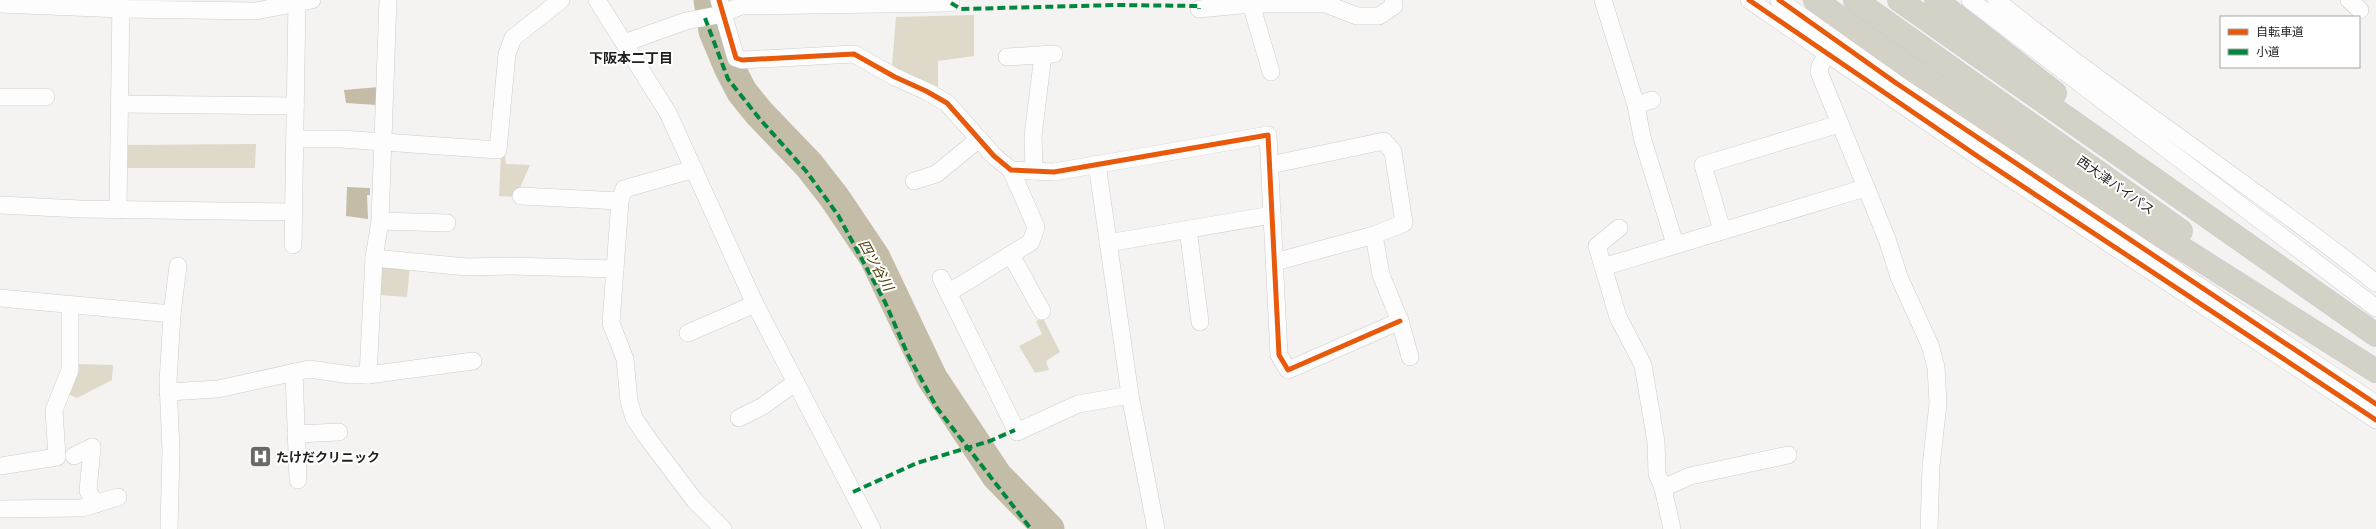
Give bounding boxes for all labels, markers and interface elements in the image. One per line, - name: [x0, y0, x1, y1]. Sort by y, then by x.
- legend: [2220, 16, 2360, 68]
- text: 自転車道: [2256, 25, 2304, 39]
- text: 小道: [2256, 45, 2280, 59]
- district label: 下阪本二丁目: [589, 50, 673, 66]
- street label: 西大津バイパス: [2074, 153, 2157, 218]
- water label: 四ツ谷川: [855, 237, 898, 295]
- hospital icon: たけだクリニック: [247, 444, 273, 470]
- place label: たけだクリニック: [276, 450, 380, 465]

